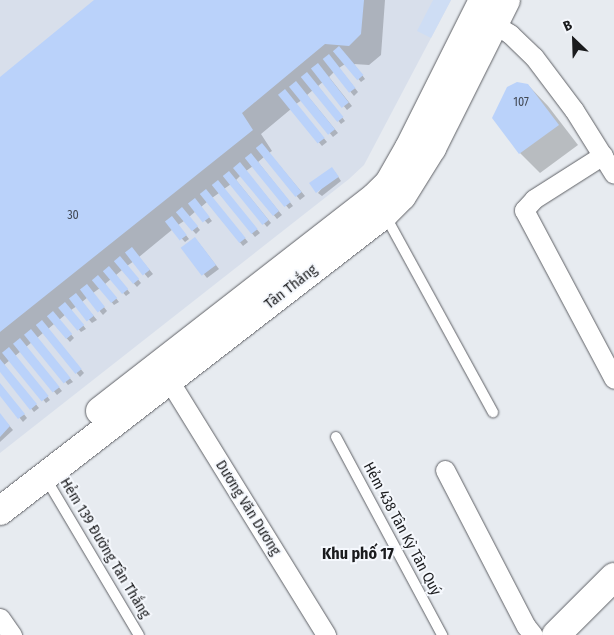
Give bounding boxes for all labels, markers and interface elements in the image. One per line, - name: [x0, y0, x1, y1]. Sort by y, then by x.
- north arrow: [549, 15, 599, 65]
- text: B: [561, 16, 575, 35]
- house number: 107: [513, 96, 529, 110]
- house number: 30: [67, 209, 79, 223]
- street label: Tân Thắng: [261, 261, 321, 313]
- street label: Dương Văn Dương: [212, 457, 284, 559]
- street label: Hẻm 438 Tân Kỳ Tân Quý: [359, 459, 445, 599]
- street label: Hẻm 139 Đường Tân Thắng: [56, 475, 154, 621]
- district label: Khu phố 17: [322, 544, 394, 564]

